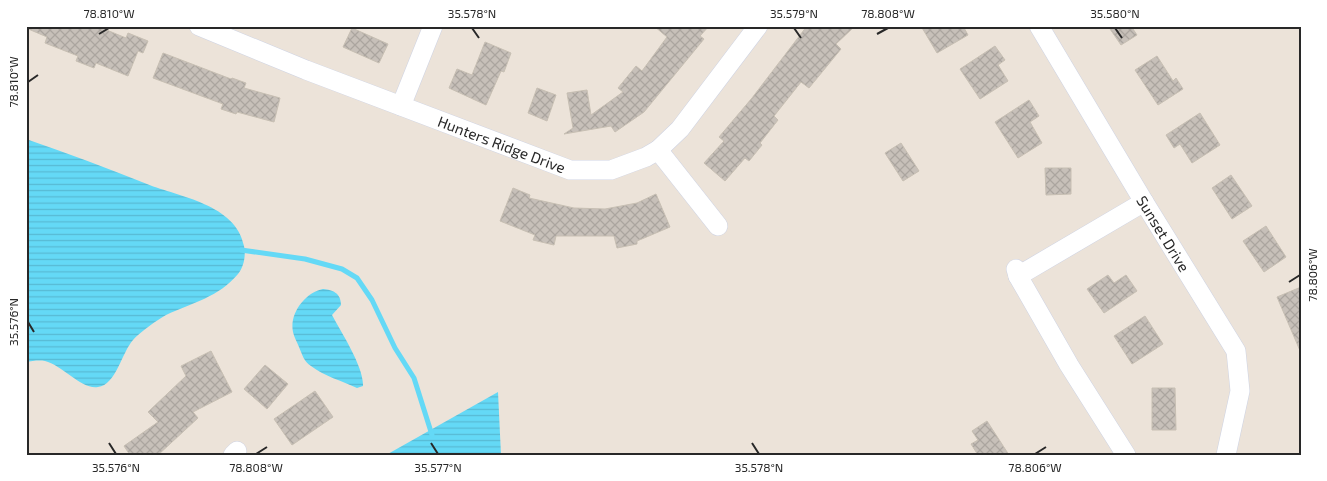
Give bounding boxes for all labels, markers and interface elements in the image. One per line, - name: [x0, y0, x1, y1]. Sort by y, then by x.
- text: 78.810°W: [83, 6, 135, 20]
- text: 35.578°N: [448, 6, 496, 20]
- text: 35.579°N: [770, 6, 818, 20]
- text: 78.808°W: [861, 6, 915, 20]
- text: 35.580°N: [1090, 6, 1140, 20]
- text: 78.810°W: [6, 56, 20, 108]
- street label: Hunters Ridge Drive: [435, 112, 568, 176]
- street label: Sunset Drive: [1133, 192, 1194, 275]
- text: 78.806°W: [1305, 248, 1319, 302]
- text: 35.576°N: [6, 298, 20, 346]
- text: 35.576°N: [92, 460, 140, 474]
- text: 78.808°W: [229, 460, 283, 474]
- text: 35.577°N: [414, 460, 462, 474]
- text: 35.578°N: [735, 460, 783, 474]
- text: 78.806°W: [1008, 460, 1062, 474]

